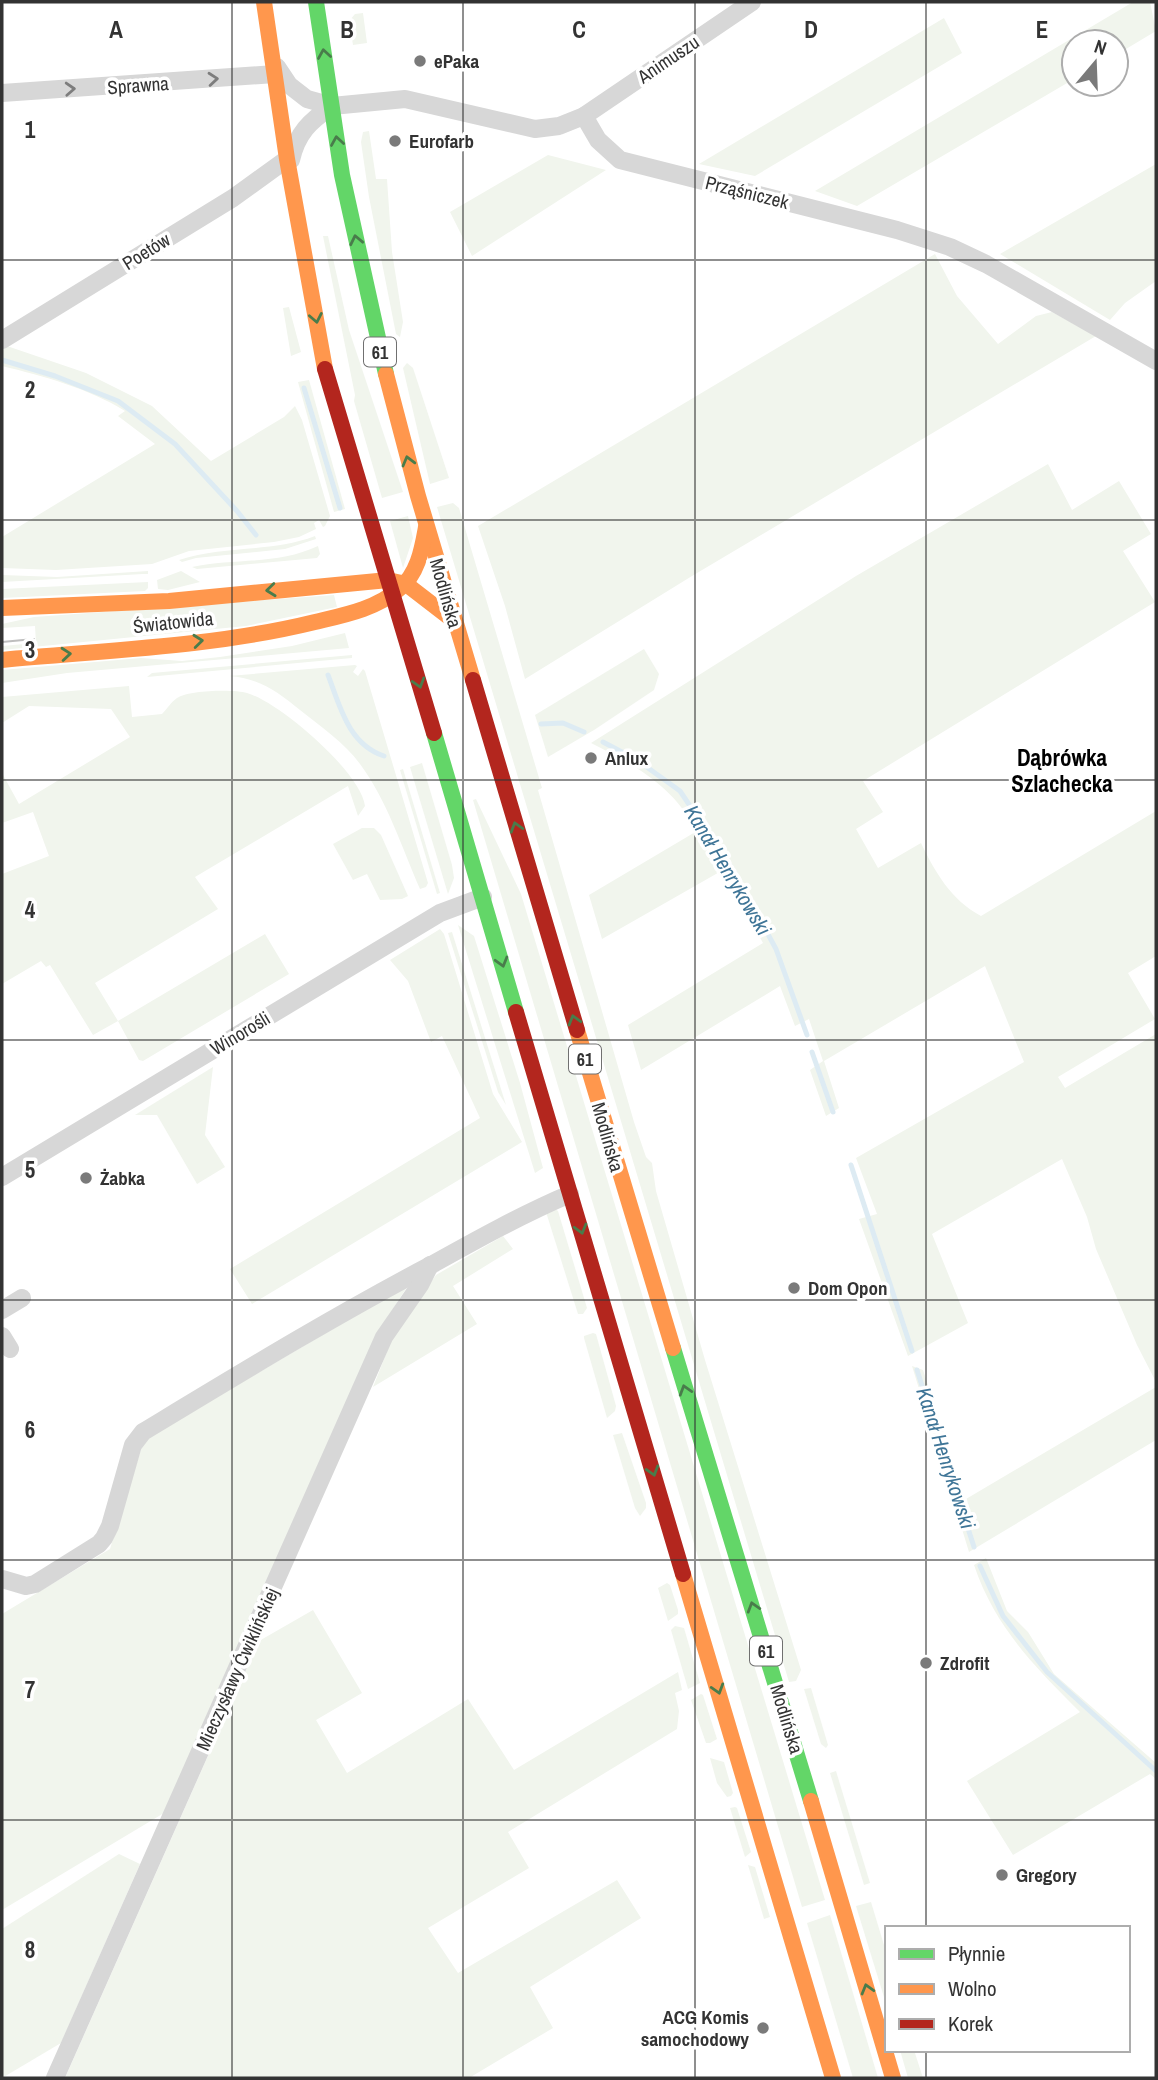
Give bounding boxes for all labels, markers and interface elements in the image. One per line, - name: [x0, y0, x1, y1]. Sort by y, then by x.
- text: A: [109, 14, 123, 45]
- text: B: [340, 14, 354, 45]
- text: C: [572, 14, 586, 45]
- text: D: [804, 14, 818, 45]
- text: E: [1036, 14, 1048, 45]
- north arrow: [1060, 28, 1130, 98]
- street label: Animuszu: [631, 29, 704, 90]
- text: N: [1091, 33, 1110, 61]
- one-way arrow: [317, 48, 332, 60]
- place label: ePaka: [434, 48, 479, 74]
- marker: ePaka: [412, 53, 428, 69]
- street label: Sprawna: [106, 70, 170, 100]
- one-way arrow: [208, 72, 219, 87]
- one-way arrow: [65, 82, 76, 97]
- text: 1: [25, 114, 36, 145]
- place label: Eurofarb: [409, 128, 474, 154]
- marker: Eurofarb: [387, 133, 403, 149]
- one-way arrow: [330, 135, 345, 147]
- street label: Prząśniczek: [703, 169, 792, 215]
- street label: Poetów: [117, 226, 176, 276]
- one-way arrow: [349, 234, 364, 246]
- one-way arrow: [308, 312, 323, 324]
- road number: 61: [364, 338, 396, 366]
- text: 2: [25, 374, 35, 405]
- one-way arrow: [402, 455, 416, 467]
- street label: Modlińska: [424, 555, 468, 631]
- one-way arrow: [265, 582, 276, 597]
- street label: Światowida: [132, 605, 215, 639]
- text: 3: [25, 634, 35, 665]
- one-way arrow: [193, 634, 204, 649]
- one-way arrow: [61, 647, 72, 662]
- one-way arrow: [411, 677, 426, 689]
- district label: Dąbrówka Szlachecka: [1011, 742, 1113, 799]
- place label: Anlux: [605, 745, 649, 771]
- marker: Anlux: [583, 750, 599, 766]
- water label: Kanał Henrykowski: [678, 799, 778, 941]
- one-way arrow: [510, 821, 525, 833]
- text: 4: [25, 894, 36, 925]
- one-way arrow: [494, 956, 509, 968]
- street label: Winorośli: [205, 1005, 275, 1061]
- one-way arrow: [567, 1014, 582, 1026]
- road number: 61: [569, 1044, 601, 1074]
- street label: Modlińska: [586, 1099, 630, 1175]
- text: 5: [25, 1154, 35, 1185]
- place label: Żabka: [100, 1165, 145, 1191]
- marker: Żabka: [78, 1170, 94, 1186]
- one-way arrow: [572, 1223, 587, 1235]
- place label: Dom Opon: [808, 1275, 888, 1301]
- marker: Dom Opon: [786, 1280, 802, 1296]
- water label: Kanał Henrykowski: [909, 1383, 983, 1533]
- one-way arrow: [679, 1384, 694, 1396]
- text: 6: [25, 1414, 35, 1445]
- one-way arrow: [644, 1465, 659, 1477]
- street label: Mieczysławy Ćwiklińskiej: [189, 1583, 285, 1755]
- one-way arrow: [746, 1601, 761, 1613]
- road number: 61: [750, 1636, 782, 1666]
- place label: Zdrofit: [940, 1650, 989, 1676]
- marker: Zdrofit: [918, 1655, 934, 1671]
- text: 7: [25, 1674, 35, 1705]
- street label: Modlińska: [764, 1681, 810, 1757]
- one-way arrow: [710, 1683, 725, 1695]
- place label: Gregory: [1016, 1862, 1077, 1888]
- marker: Gregory: [994, 1867, 1010, 1883]
- legend: [885, 1926, 1130, 2052]
- text: 8: [25, 1934, 35, 1965]
- text: Płynnie: [948, 1939, 1005, 1968]
- text: Wolno: [948, 1974, 997, 2003]
- one-way arrow: [861, 1984, 876, 1996]
- place label: ACG Komis samochodowy: [641, 2004, 749, 2052]
- text: Korek: [948, 2009, 993, 2038]
- marker: ACG Komis samochodowy: [755, 2020, 771, 2036]

